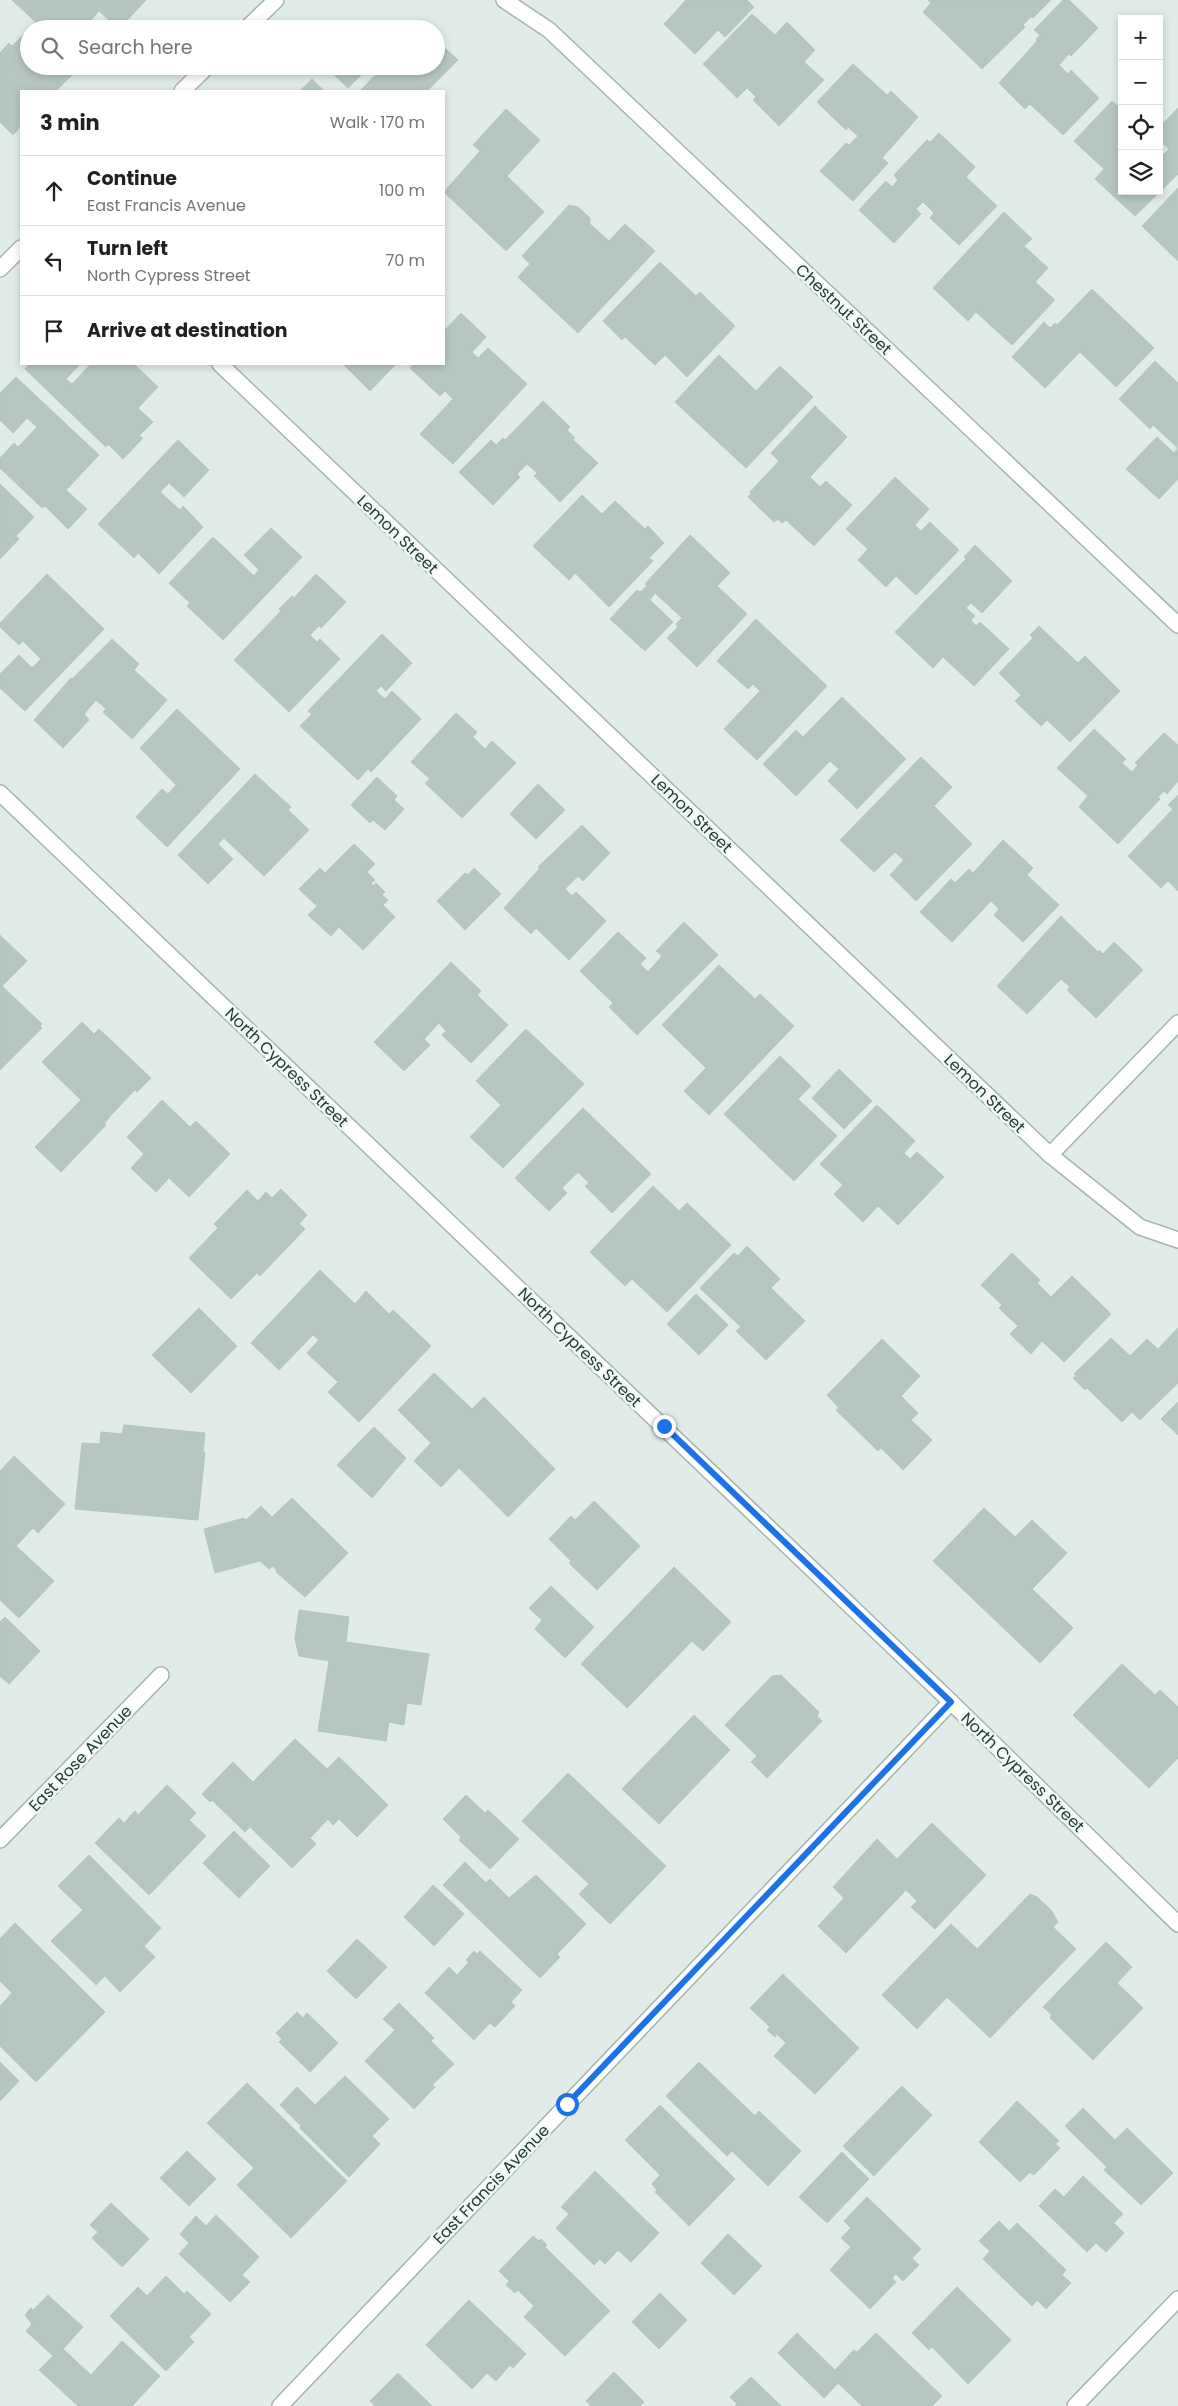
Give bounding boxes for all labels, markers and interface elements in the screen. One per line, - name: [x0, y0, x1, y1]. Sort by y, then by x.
- map controls: [1118, 15, 1163, 195]
- button: +: [1118, 15, 1163, 60]
- search box: [20, 20, 445, 75]
- icon: search: [38, 34, 66, 62]
- text: Search here: [78, 34, 192, 61]
- button: −: [1118, 60, 1163, 105]
- button: locate: [1118, 105, 1163, 150]
- text: 3 min: [40, 108, 100, 137]
- text: Walk · 170 m: [330, 111, 425, 134]
- button: layers: [1118, 150, 1163, 195]
- text: Continue: [87, 165, 177, 192]
- icon: ahead: [40, 177, 68, 205]
- text: 100 m: [379, 179, 425, 202]
- text: East Francis Avenue: [87, 194, 246, 217]
- text: Turn left: [87, 235, 168, 262]
- icon: left: [40, 247, 68, 275]
- text: 70 m: [385, 249, 425, 272]
- street label: Chestnut Street: [790, 259, 897, 360]
- text: North Cypress Street: [87, 264, 251, 287]
- icon: arrive: [40, 317, 68, 345]
- text: Arrive at destination: [87, 317, 288, 344]
- street label: Lemon Street: [352, 490, 443, 579]
- street label: Lemon Street: [646, 769, 737, 858]
- street label: North Cypress Street: [220, 1002, 354, 1133]
- street label: Lemon Street: [939, 1049, 1030, 1138]
- street label: North Cypress Street: [513, 1282, 647, 1413]
- route end: [653, 1415, 676, 1438]
- street label: East Rose Avenue: [23, 1700, 137, 1817]
- street label: North Cypress Street: [956, 1707, 1090, 1838]
- route start: [556, 2093, 579, 2116]
- street label: East Francis Avenue: [428, 2119, 555, 2249]

